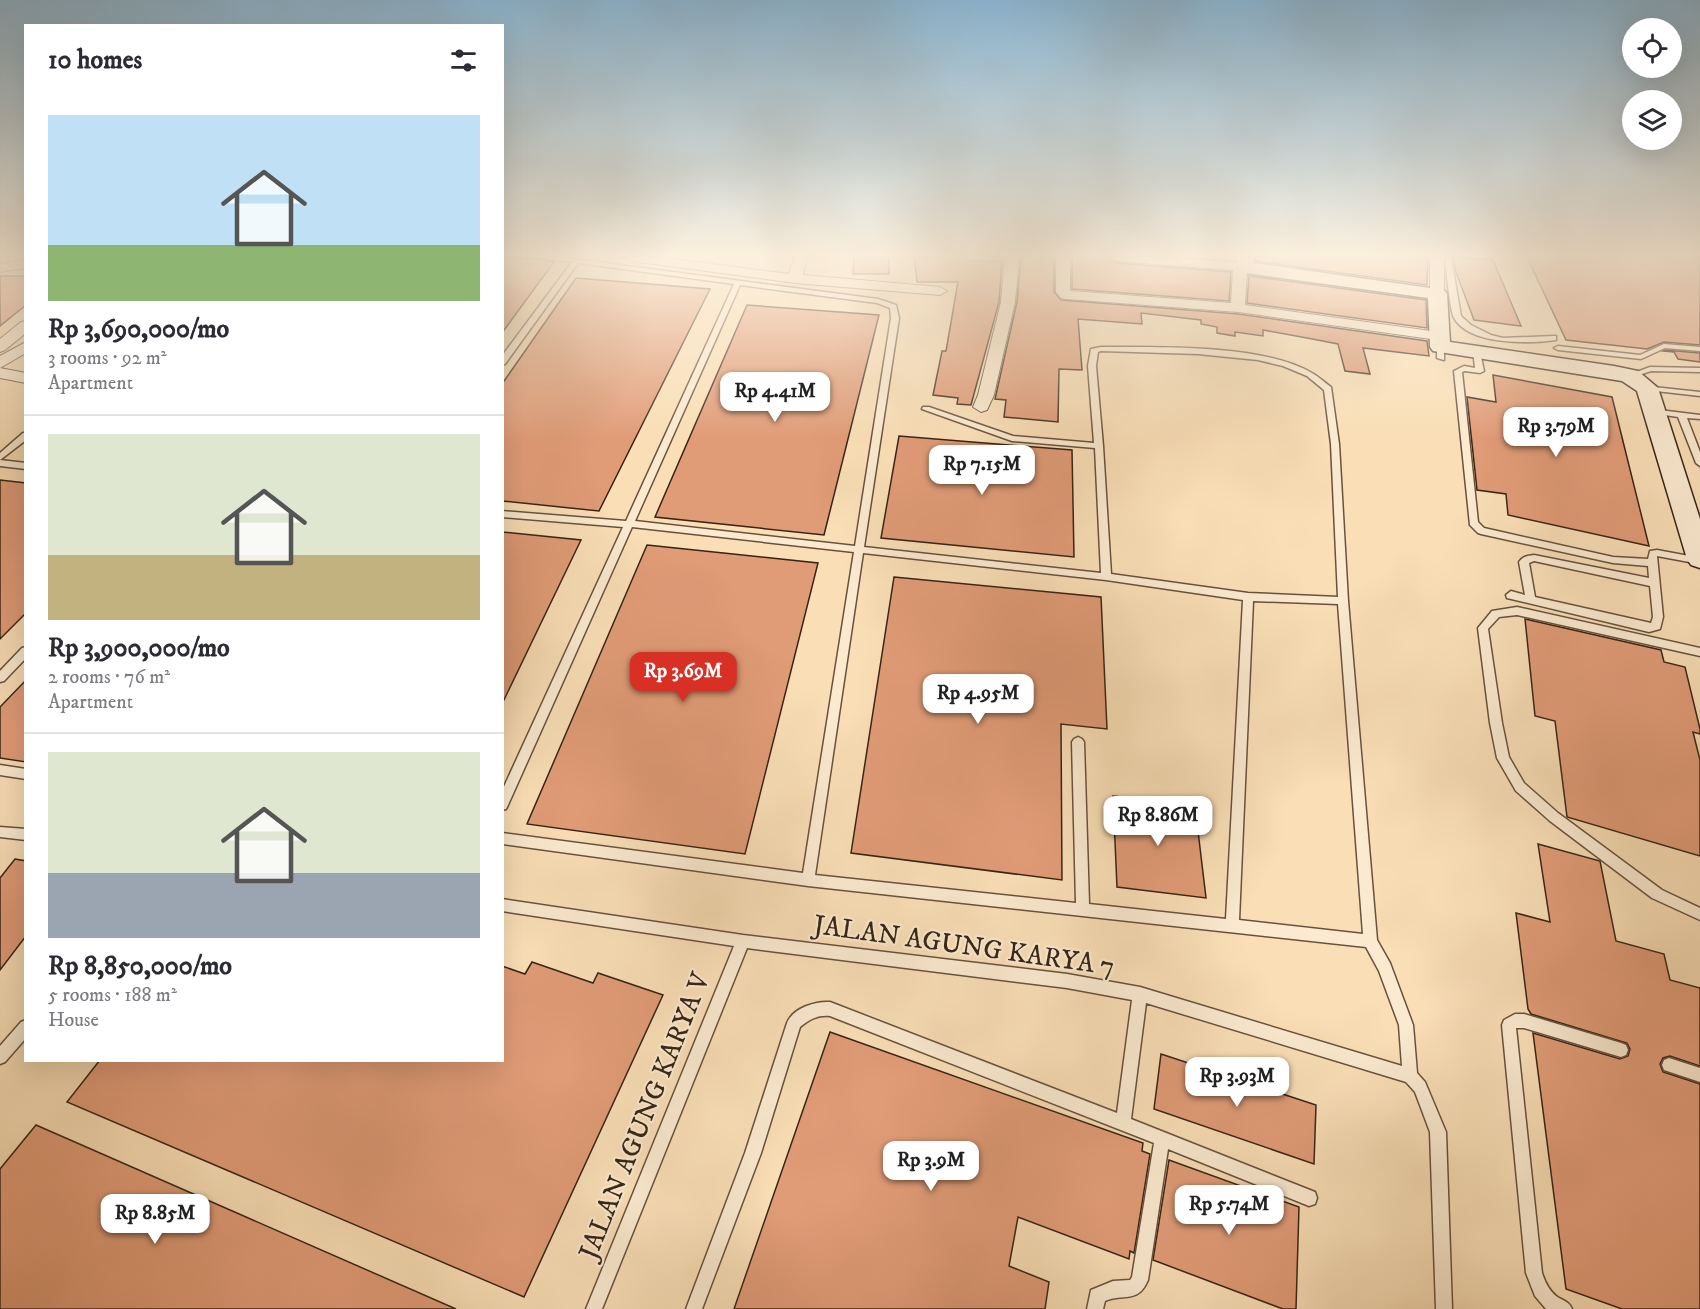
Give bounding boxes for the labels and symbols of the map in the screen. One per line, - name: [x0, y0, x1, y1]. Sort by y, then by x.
- pin: Rp 4.41M: [713, 372, 837, 423]
- pin: Rp 3.79M: [1494, 407, 1618, 458]
- pin: Rp 7.15M: [920, 445, 1044, 496]
- pin: Rp 3.69M: [621, 652, 745, 703]
- pin: Rp 4.95M: [916, 674, 1040, 725]
- pin: Rp 8.86M: [1096, 796, 1220, 847]
- street label: JALAN AGUNG KARYA 7: [808, 908, 1117, 984]
- street label: JALAN AGUNG KARYA V: [571, 967, 718, 1267]
- pin: Rp 3.93M: [1175, 1057, 1299, 1108]
- pin: Rp 3.9M: [876, 1141, 986, 1192]
- pin: Rp 5.74M: [1167, 1185, 1291, 1236]
- pin: Rp 8.85M: [93, 1194, 217, 1245]

